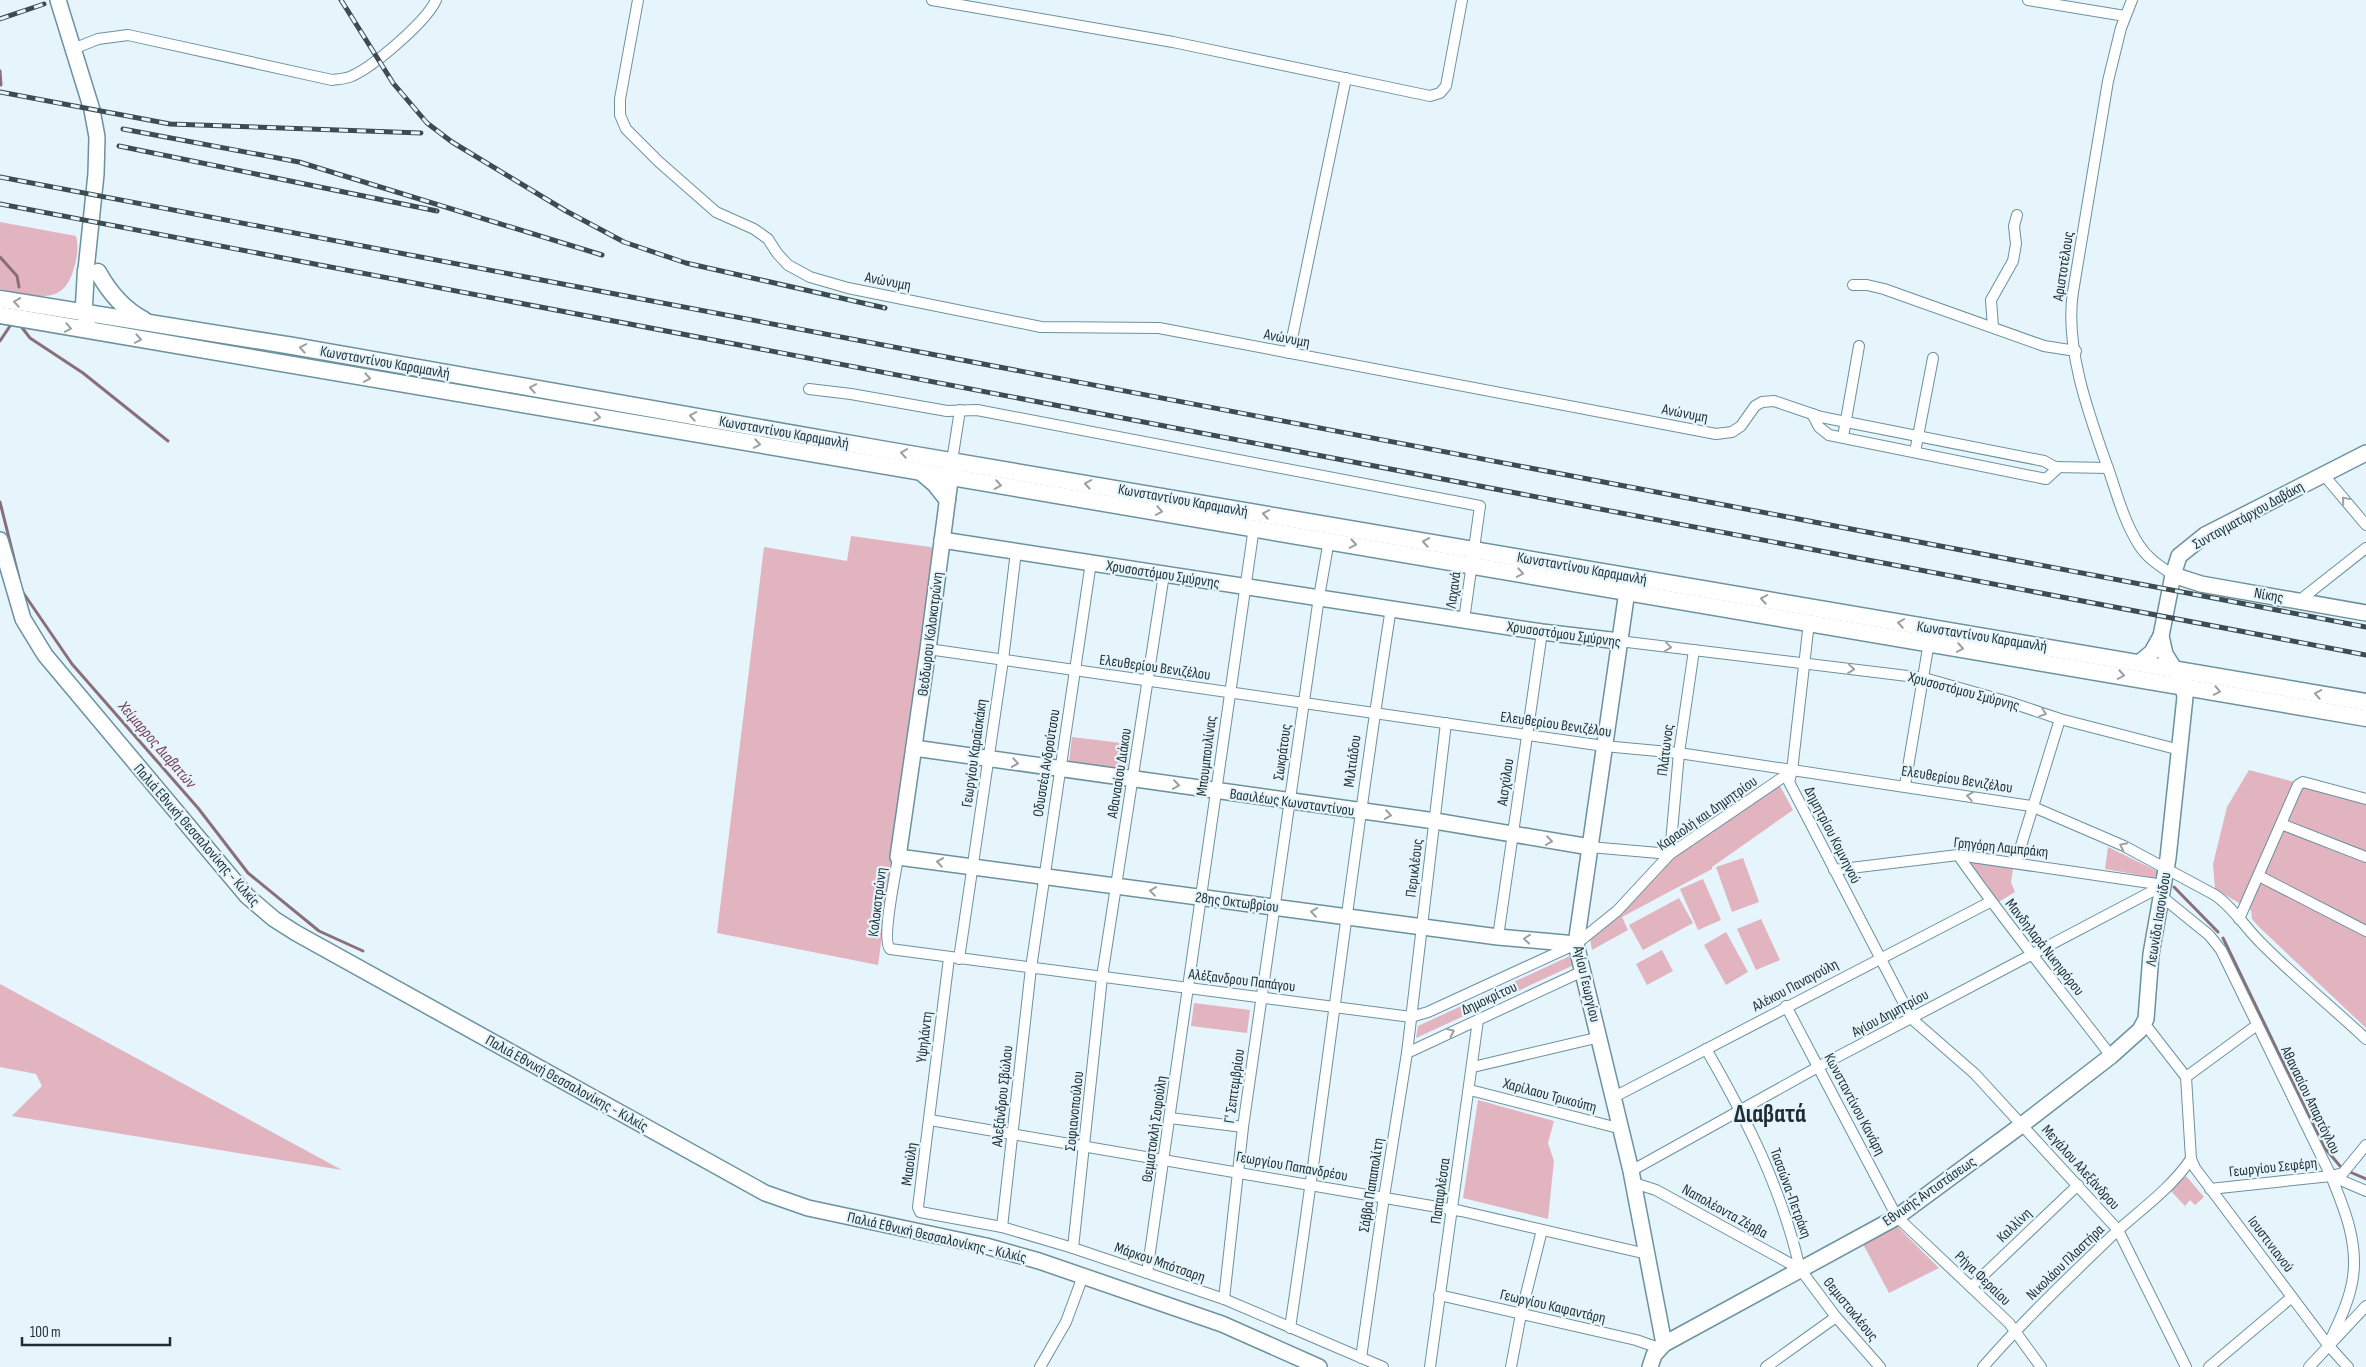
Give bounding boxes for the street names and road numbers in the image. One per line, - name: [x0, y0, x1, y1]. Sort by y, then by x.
- street label: Αριστοτέλους: [2048, 230, 2078, 303]
- street label: Ανώνυμη: [862, 268, 913, 295]
- street label: Ανώνυμη: [1261, 325, 1312, 352]
- street label: Κωνσταντίνου Καραμανλή: [319, 342, 451, 383]
- street label: Ανώνυμη: [1659, 400, 1710, 427]
- street label: Κωνσταντίνου Καραμανλή: [718, 412, 850, 453]
- street label: Συνταγματάρχου Δαβάκη: [2189, 477, 2307, 554]
- street label: Κωνσταντίνου Καραμανλή: [1117, 480, 1249, 521]
- street label: Κωνσταντίνου Καραμανλή: [1516, 548, 1648, 589]
- street label: Χρυσοστόμου Σμύρνης: [1104, 556, 1221, 593]
- street label: Λαχανά: [1441, 570, 1466, 610]
- street label: Θεόδωρου Κολοκοτρώνη: [913, 571, 948, 697]
- street label: Νίκης: [2253, 584, 2285, 607]
- street label: Χρυσοστόμου Σμύρνης: [1505, 617, 1622, 652]
- street label: Κωνσταντίνου Καραμανλή: [1916, 617, 2048, 656]
- street label: Ελευθερίου Βενιζέλου: [1098, 650, 1212, 685]
- street label: Χρυσοστόμου Σμύρνης: [1905, 667, 2022, 716]
- street label: Γεωργίου Καραϊσκάκη: [958, 698, 991, 808]
- street label: Ελευθερίου Βενιζέλου: [1499, 707, 1613, 742]
- street label: Οδυσσέα Ανδρούτσου: [1029, 708, 1064, 818]
- street label: Μπουμπουλίνας: [1192, 715, 1221, 797]
- street label: Σωκράτους: [1269, 723, 1296, 782]
- street label: Πλάτωνος: [1653, 723, 1678, 777]
- street label: Αθανασίου Διάκου: [1103, 727, 1136, 820]
- street label: Μιλτιάδου: [1339, 734, 1366, 788]
- street label: Αισχύλου: [1493, 757, 1518, 808]
- street label: Παλιά Εθνική Θεσσαλονίκης - Κιλκίς: [129, 760, 264, 911]
- street label: Ελευθερίου Βενιζέλου: [1900, 761, 2014, 798]
- street label: Καραολή και Δημητρίου: [1654, 772, 1761, 855]
- street label: Δημητρίου Κομνηνού: [1800, 783, 1865, 887]
- street label: Βασιλέως Κωνσταντίνου: [1228, 784, 1355, 821]
- street label: Γρηγόρη Λαμπράκη: [1953, 833, 2049, 862]
- street label: Περικλέους: [1401, 838, 1428, 898]
- street label: Κολοκοτρώνη: [864, 866, 891, 938]
- street label: Λεωνίδα Ιασονίδου: [2142, 871, 2175, 968]
- street label: 28ης Οκτωβρίου: [1194, 888, 1280, 917]
- street label: Μανδηλαρά Νικηφόρου: [2001, 895, 2088, 1000]
- street label: Αγίου Γεωργίου: [1568, 943, 1605, 1024]
- street label: Αλέκου Παναγούλη: [1748, 955, 1842, 1017]
- street label: Αλέξανδρου Παπάγου: [1186, 964, 1297, 996]
- street label: Δημοκρίτου: [1458, 977, 1520, 1020]
- street label: Αγίου Δημητρίου: [1848, 985, 1932, 1042]
- street label: Υψηλάντη: [912, 1010, 937, 1064]
- street label: Παλιά Εθνική Θεσσαλονίκης - Κιλκίς: [482, 1031, 652, 1136]
- street label: Αθανασίου Απαρτόγλου: [2276, 1042, 2345, 1157]
- street label: Αλεξάνδρου Σβώλου: [988, 1044, 1017, 1149]
- street label: Γ' Σεπτεμβρίου: [1220, 1048, 1249, 1124]
- street label: Κωνσταντίνου Κανάρη: [1820, 1050, 1890, 1159]
- street label: Σοφιανοπούλου: [1061, 1070, 1088, 1152]
- street label: Χαρίλαου Τρικούπη: [1500, 1074, 1599, 1117]
- street label: Θεμιστοκλή Σοφούλη: [1138, 1075, 1171, 1184]
- street label: Μεγάλου Αλεξάνδρου: [2037, 1121, 2124, 1214]
- street label: Σάββα Παπαπολίτη: [1355, 1137, 1388, 1234]
- street label: Μιαούλη: [897, 1141, 922, 1187]
- street label: Τασσώνα-Πετράκη: [1765, 1145, 1816, 1241]
- street label: Γεωργίου Παπανδρέου: [1235, 1147, 1349, 1186]
- street label: Εθνικής Αντιστάσεως: [1879, 1152, 1980, 1231]
- street label: Γεωργίου Σεφέρη: [2228, 1153, 2318, 1182]
- street label: Παπαφλέσσα: [1426, 1156, 1455, 1225]
- street label: Ναπολέοντα Ζέρβα: [1679, 1180, 1772, 1243]
- street label: Καλλίνη: [1993, 1204, 2036, 1247]
- street label: Παλιά Εθνική Θεσσαλονίκης - Κιλκίς: [845, 1208, 1028, 1267]
- street label: Ιουστινιανού: [2243, 1212, 2298, 1276]
- street label: Νικολάου Πλαστήρα: [2022, 1220, 2109, 1304]
- street label: Μάρκου Μπότσαρη: [1112, 1238, 1208, 1287]
- street label: Ρήγα Φεραίου: [1951, 1247, 2015, 1310]
- street label: Θεμιστοκλέους: [1819, 1273, 1882, 1345]
- street label: Γεωργίου Καφαντάρη: [1498, 1285, 1608, 1328]

